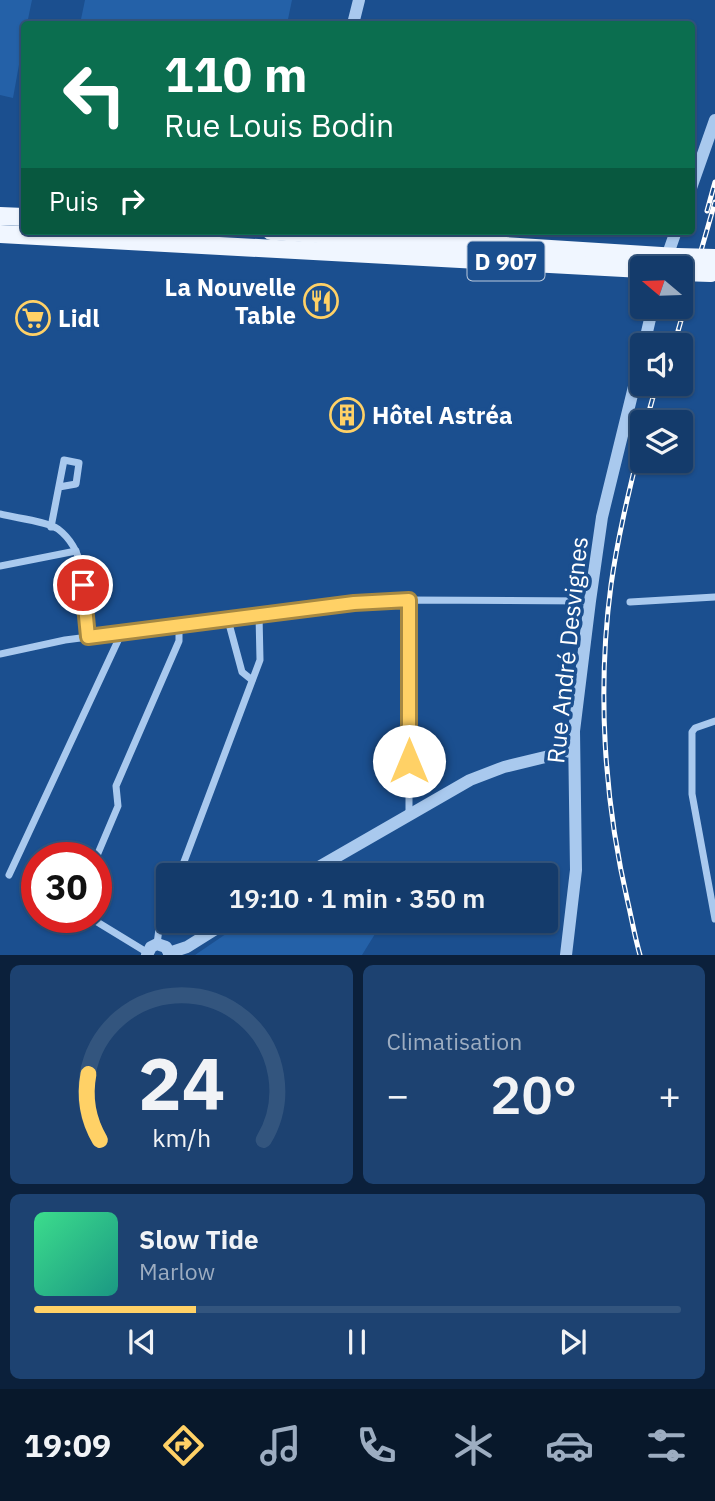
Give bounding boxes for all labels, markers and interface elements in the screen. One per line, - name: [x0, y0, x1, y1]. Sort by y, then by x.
- text: 110 m: [164, 42, 308, 105]
- icon: left: [49, 49, 140, 140]
- text: Rue Louis Bodin: [164, 104, 394, 146]
- icon: right: [113, 182, 151, 220]
- text: Puis: [49, 184, 99, 218]
- road number: D 907: [468, 242, 544, 280]
- north arrow: [630, 256, 693, 318]
- map controls: [630, 256, 693, 473]
- place label: La Nouvelle Table: [165, 271, 296, 331]
- restaurant icon: La Nouvelle Table: [302, 282, 340, 320]
- supermarket icon: Lidl: [14, 299, 52, 337]
- place label: Lidl: [58, 302, 99, 334]
- button: sound: [630, 333, 693, 396]
- building icon: Hôtel Astréa: [328, 396, 366, 434]
- place label: Hôtel Astréa: [372, 399, 513, 431]
- button: layers: [630, 410, 693, 473]
- street label: Rue André Desvignes: [539, 535, 595, 765]
- pin: [53, 555, 113, 615]
- icon: arrive: [64, 566, 102, 604]
- position arrow: [372, 724, 446, 798]
- speed limit sign: 30: [21, 842, 112, 933]
- text: 19:10 · 1 min · 350 m: [229, 881, 485, 915]
- text: Climatisation: [387, 1026, 522, 1056]
- text: 24: [138, 1036, 225, 1131]
- text: 20°: [490, 1061, 577, 1128]
- text: −: [387, 1070, 409, 1119]
- text: +: [658, 1070, 681, 1119]
- text: km/h: [152, 1121, 211, 1154]
- text: Slow Tide: [139, 1222, 259, 1256]
- text: Marlow: [139, 1256, 215, 1286]
- icon: previous: [123, 1323, 161, 1361]
- icon: pause: [338, 1323, 376, 1361]
- icon: next: [554, 1323, 592, 1361]
- icon: directions: [159, 1421, 208, 1470]
- icon: music: [256, 1421, 305, 1470]
- icon: phone: [352, 1421, 401, 1470]
- icon: climate: [449, 1421, 498, 1470]
- icon: car: [545, 1421, 594, 1470]
- icon: filters: [642, 1421, 691, 1470]
- text: 19:09: [24, 1424, 111, 1466]

